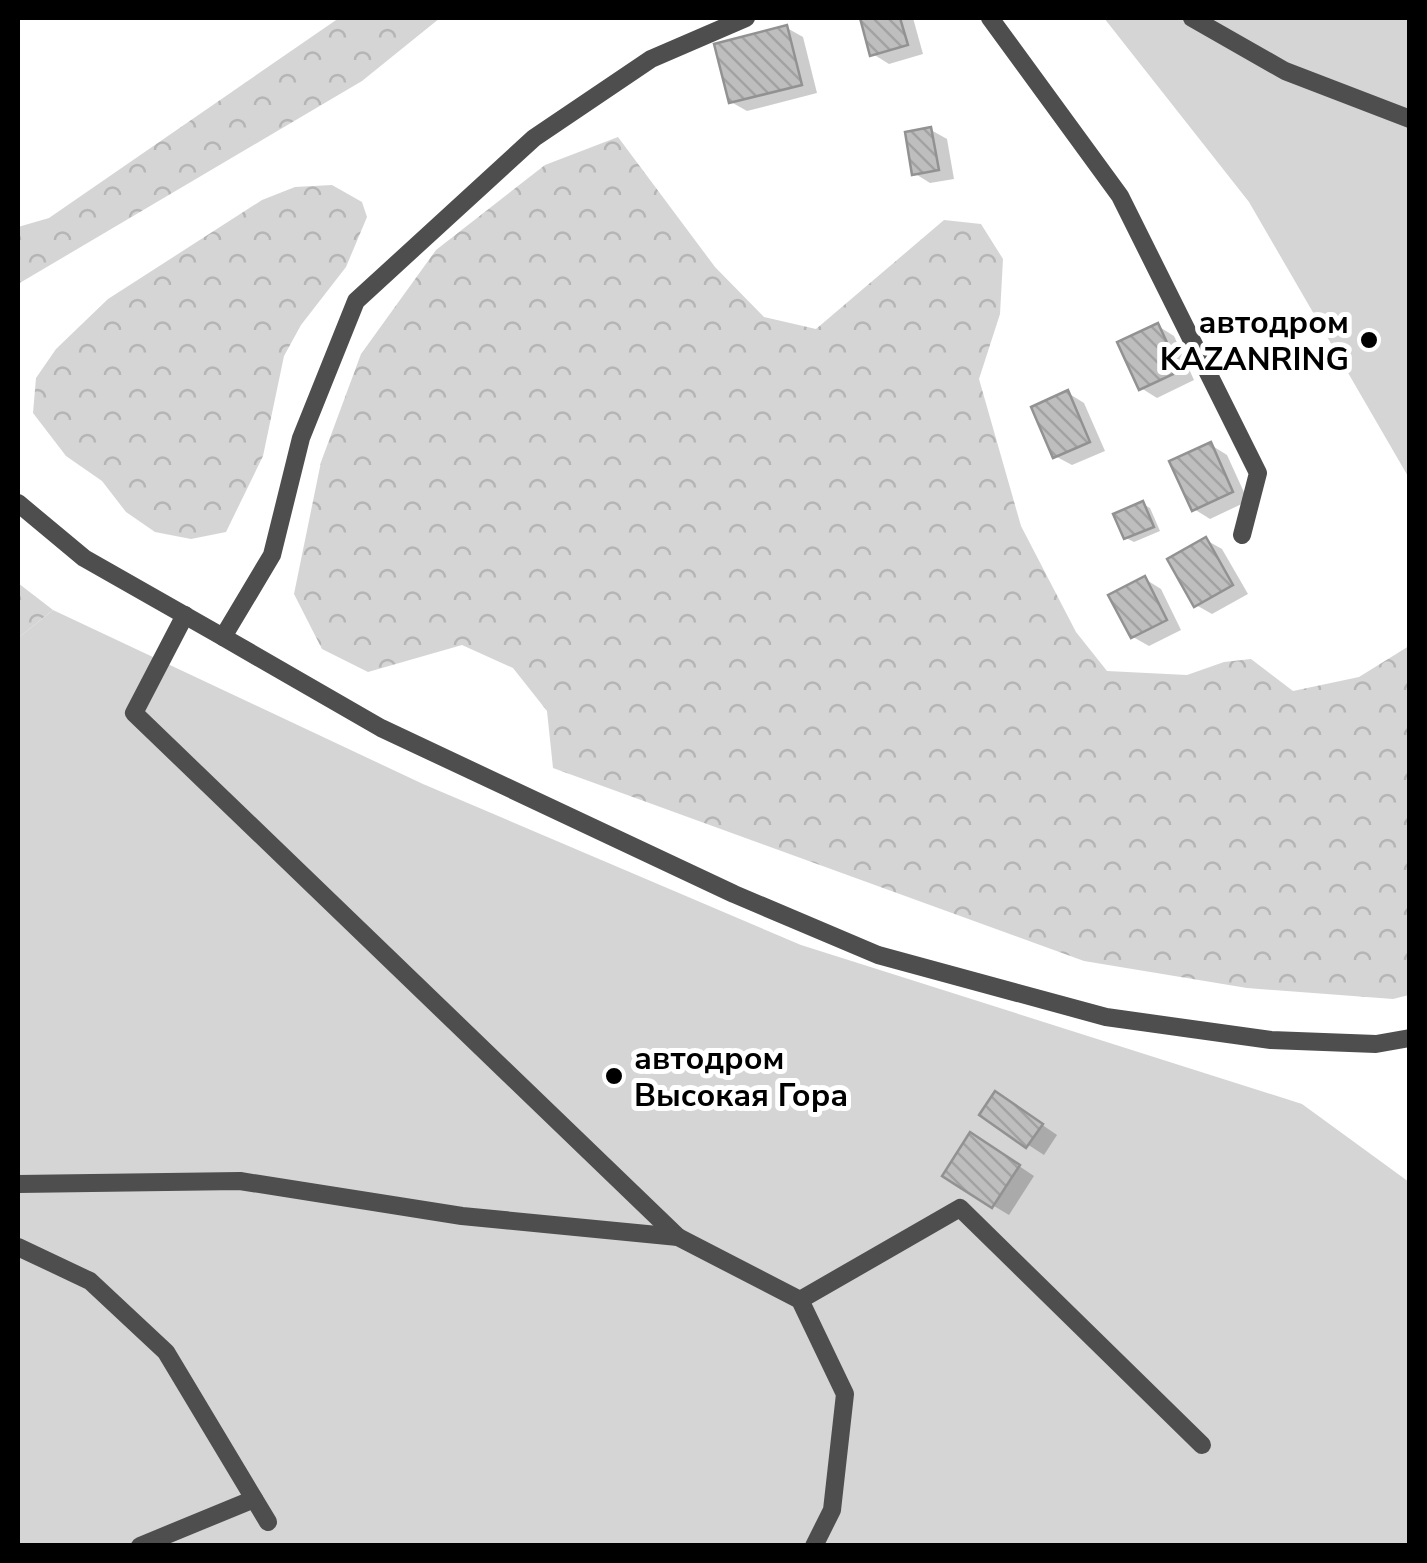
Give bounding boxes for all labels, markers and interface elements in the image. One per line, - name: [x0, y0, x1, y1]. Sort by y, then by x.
- place label: автодром KAZANRING: [1160, 301, 1349, 381]
- marker: автодром KAZANRING: [1358, 329, 1380, 351]
- place label: автодром Высокая Гора: [634, 1037, 848, 1117]
- marker: автодром Высокая Гора: [603, 1065, 625, 1087]

